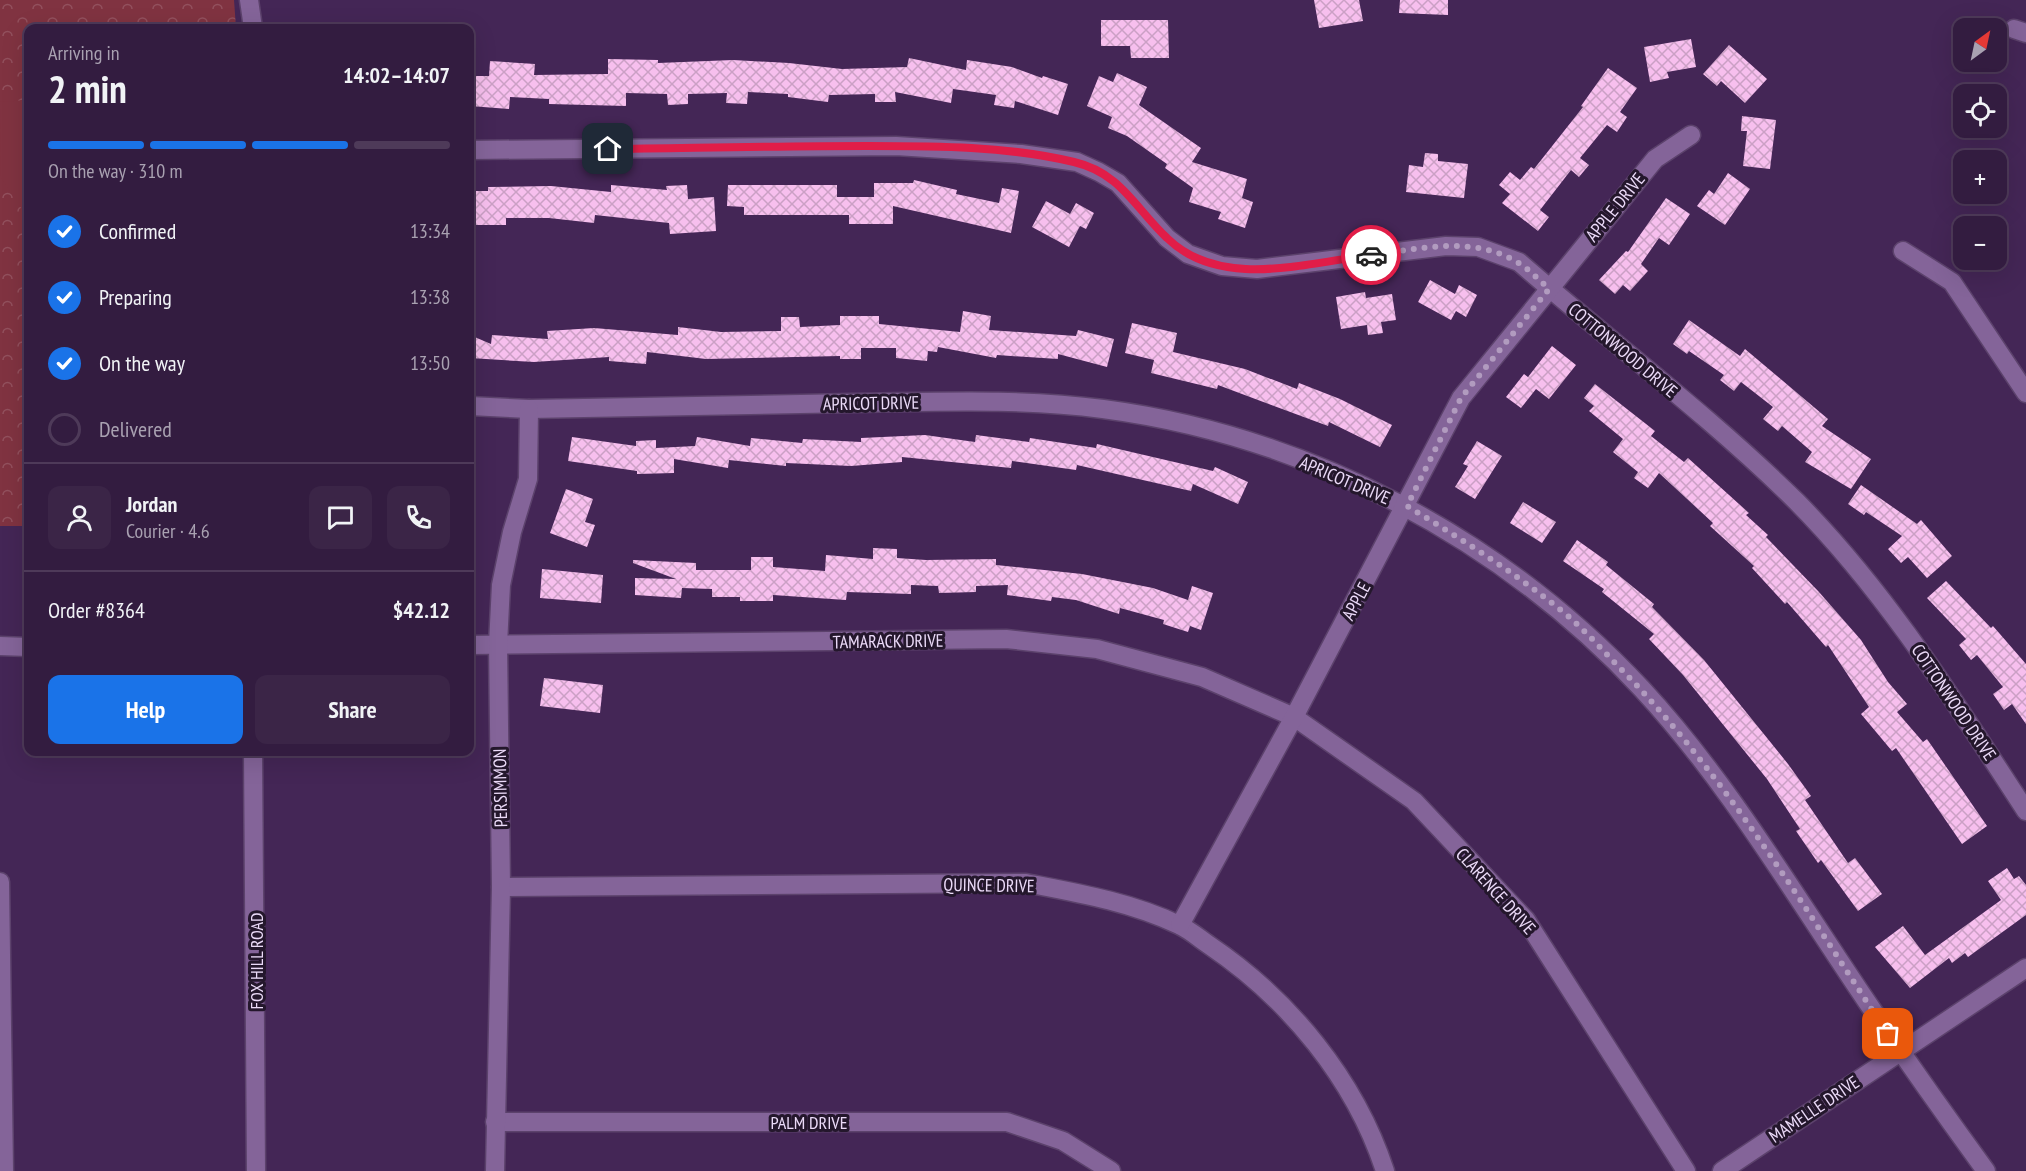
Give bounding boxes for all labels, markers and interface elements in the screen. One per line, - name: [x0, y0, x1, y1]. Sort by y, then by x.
- north arrow: [1953, 18, 2007, 72]
- map controls: [1953, 18, 2007, 270]
- text: Arriving in: [48, 40, 120, 66]
- text: 14:02–14:07: [343, 61, 450, 89]
- text: 2 min: [48, 63, 127, 114]
- button: locate: [1953, 84, 2007, 138]
- pin: [582, 123, 633, 174]
- icon: home: [591, 132, 624, 165]
- button: +: [1953, 150, 2007, 204]
- text: On the way · 310 m: [48, 158, 183, 184]
- street label: APPLE DRIVE: [1580, 168, 1650, 246]
- icon: check: [48, 215, 81, 248]
- button: −: [1953, 216, 2007, 270]
- text: Confirmed: [99, 217, 176, 245]
- text: 13:34: [410, 218, 450, 244]
- courier: [1341, 225, 1401, 285]
- icon: car: [1355, 239, 1388, 272]
- icon: check: [48, 281, 81, 314]
- text: Preparing: [99, 283, 172, 311]
- text: 13:38: [410, 284, 450, 310]
- street label: COTTONWOOD DRIVE: [1564, 298, 1682, 402]
- icon: check: [48, 347, 81, 380]
- text: On the way: [99, 349, 185, 377]
- text: 13:50: [410, 350, 450, 376]
- street label: APRICOT DRIVE: [823, 391, 919, 415]
- text: Delivered: [99, 415, 172, 443]
- street label: APRICOT DRIVE: [1296, 451, 1394, 509]
- button: person: [48, 486, 111, 549]
- button: chat: [309, 486, 372, 549]
- button: phone: [387, 486, 450, 549]
- text: Jordan: [126, 490, 177, 518]
- text: Courier · 4.6: [126, 518, 210, 544]
- street label: APPLE: [1336, 578, 1376, 624]
- text: Order #8364: [48, 596, 145, 624]
- text: $42.12: [393, 596, 450, 624]
- street label: TAMARACK DRIVE: [832, 629, 944, 653]
- street label: COTTONWOOD DRIVE: [1907, 639, 2001, 765]
- button: Help: [48, 675, 243, 744]
- button: Share: [255, 675, 450, 744]
- street label: PERSIMMON: [488, 748, 512, 828]
- street label: CLARENCE DRIVE: [1451, 843, 1541, 939]
- street label: QUINCE DRIVE: [943, 873, 1035, 897]
- street label: FOX HILL ROAD: [245, 913, 268, 1009]
- pin: [1862, 1008, 1913, 1059]
- icon: bag: [1871, 1017, 1904, 1050]
- street label: MAMELLE DRIVE: [1764, 1070, 1864, 1148]
- street label: PALM DRIVE: [771, 1111, 847, 1134]

